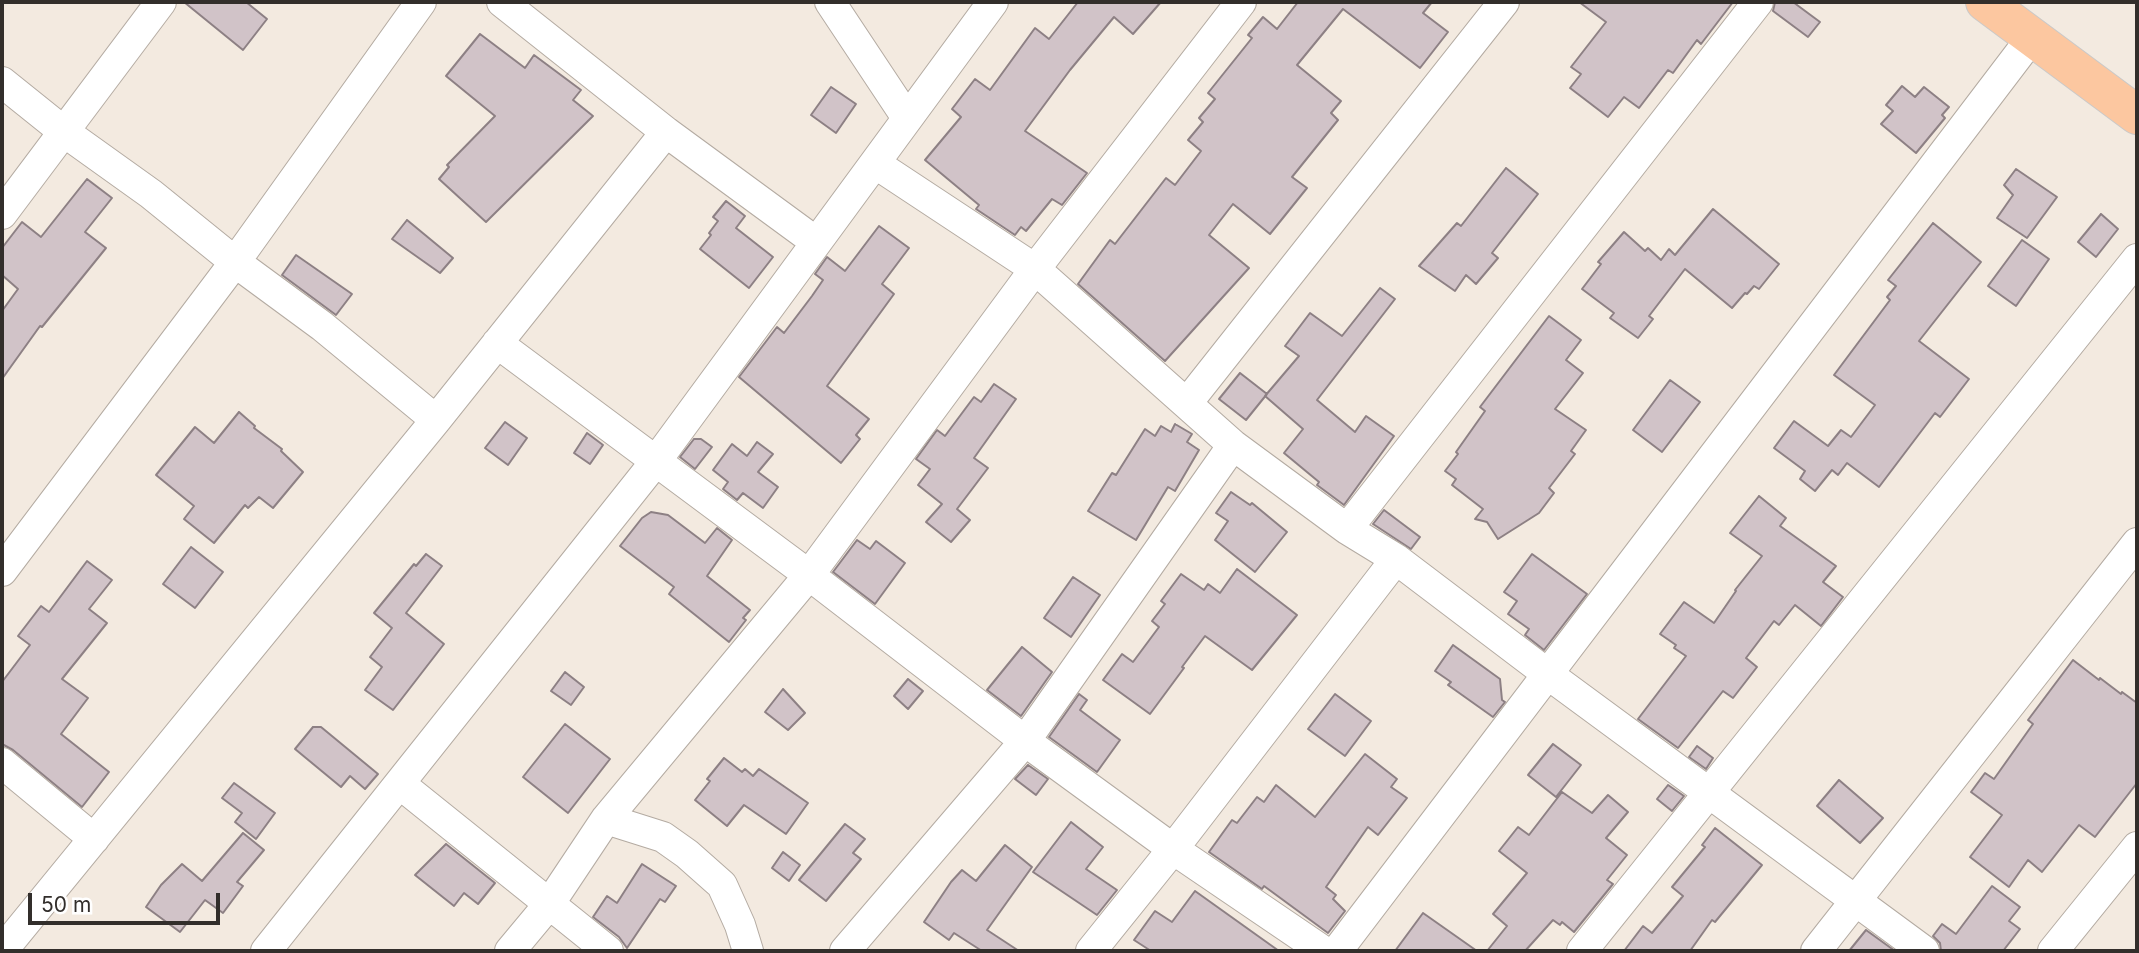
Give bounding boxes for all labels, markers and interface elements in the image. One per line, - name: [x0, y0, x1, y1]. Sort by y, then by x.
- scale bar: [32, 880, 224, 924]
- text: 50 m: [41, 892, 91, 917]

